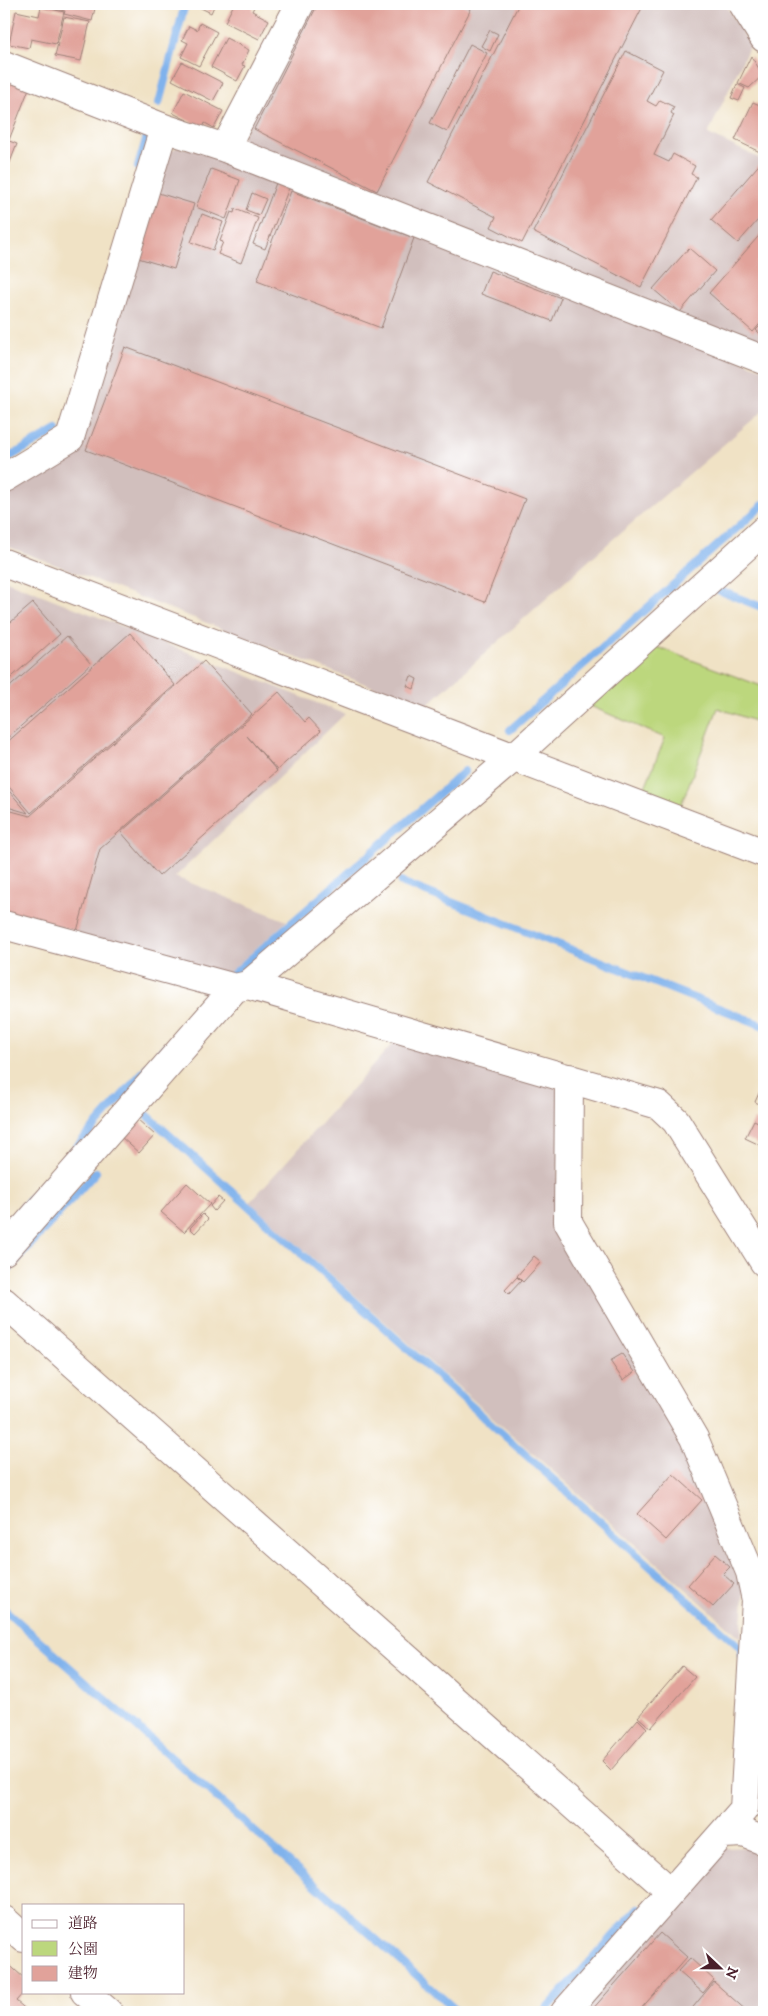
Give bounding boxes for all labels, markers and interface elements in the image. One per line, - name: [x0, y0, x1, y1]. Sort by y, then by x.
- legend: [22, 1904, 185, 1994]
- text: 道路: [68, 1914, 98, 1933]
- text: 公園: [68, 1940, 98, 1959]
- north arrow: [696, 1944, 746, 1994]
- text: 建物: [68, 1964, 98, 1983]
- text: N: [720, 1964, 742, 1982]

